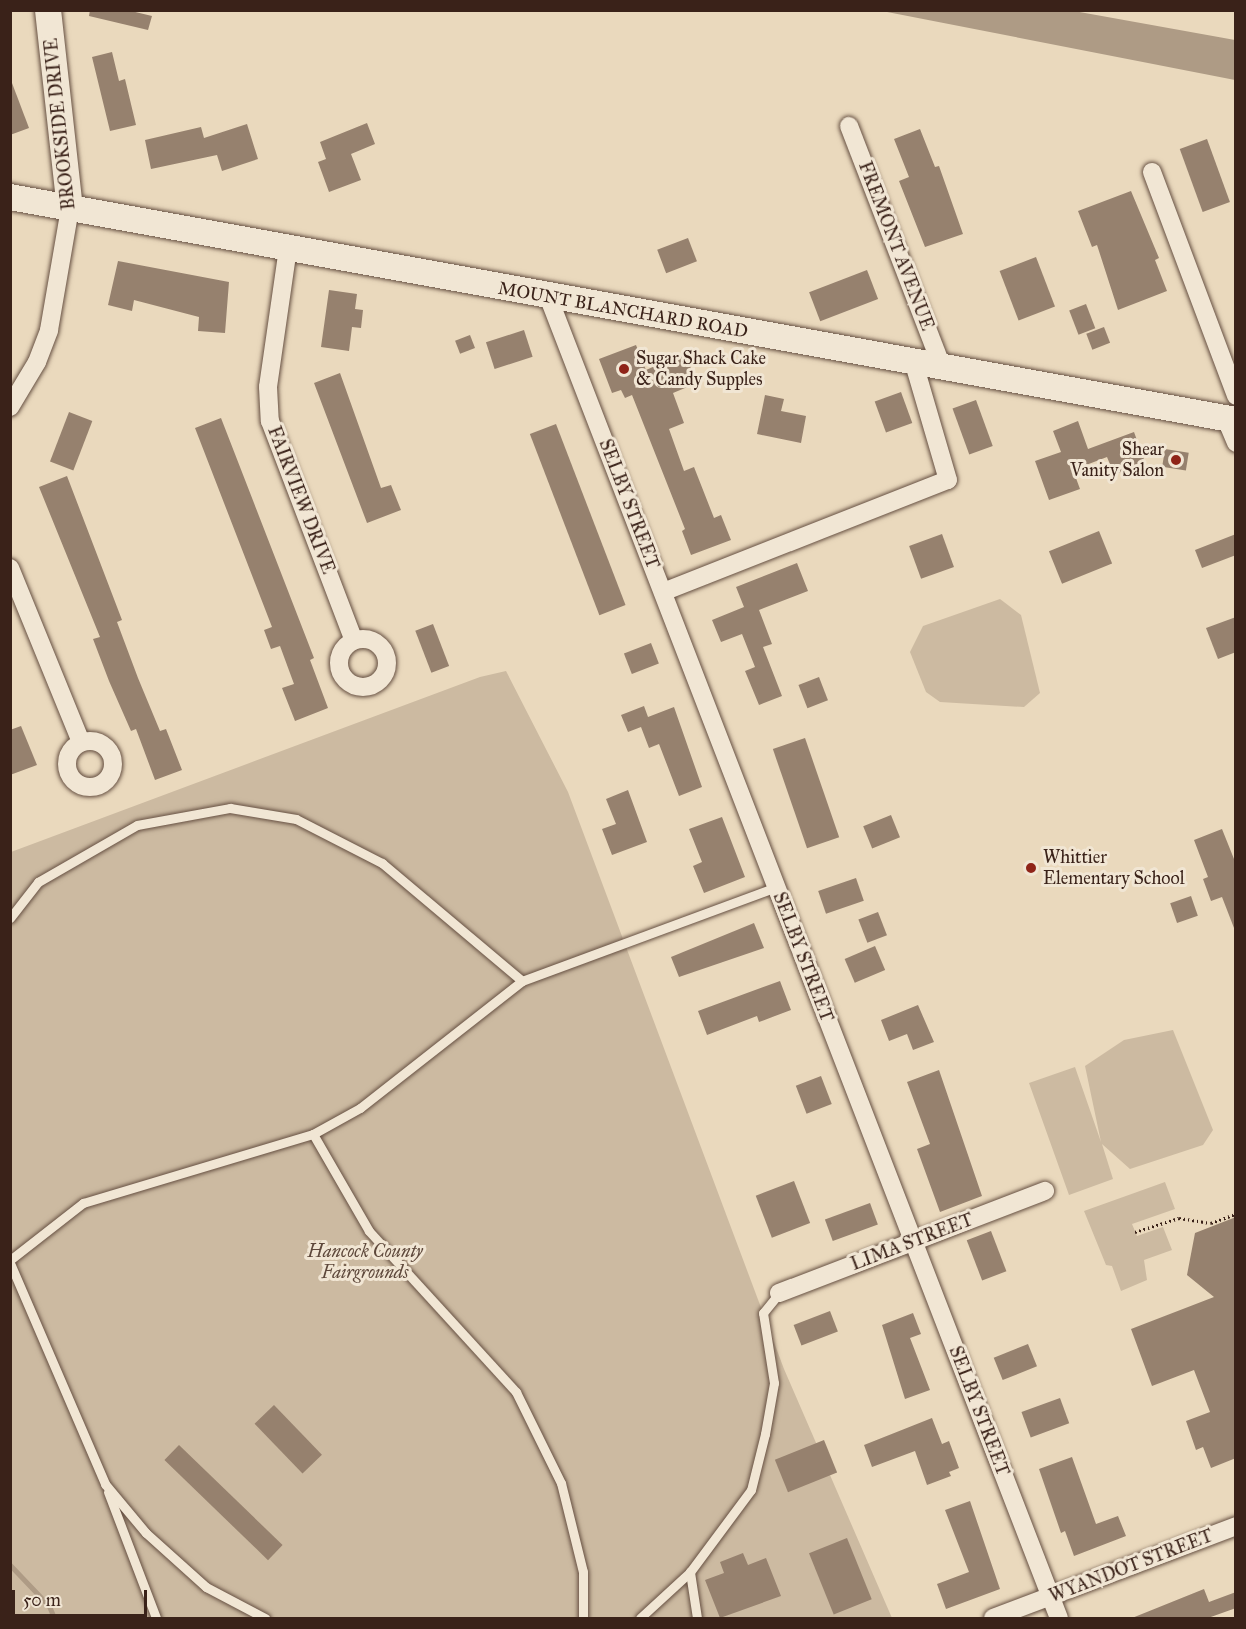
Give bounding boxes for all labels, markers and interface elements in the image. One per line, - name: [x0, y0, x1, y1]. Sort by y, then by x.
- street label: BROOKSIDE DRIVE: [40, 37, 80, 211]
- street label: FREMONT AVENUE: [854, 158, 938, 334]
- street label: MOUNT BLANCHARD ROAD: [496, 277, 750, 343]
- place label: Sugar Shack Cake & Candy Supples: [636, 348, 766, 391]
- marker: Sugar Shack Cake & Candy Supples: [617, 362, 631, 376]
- street label: FAIRVIEW DRIVE: [263, 423, 339, 577]
- street label: SELBY STREET: [594, 436, 664, 572]
- place label: Shear Vanity Salon: [1070, 439, 1164, 482]
- marker: Shear Vanity Salon: [1169, 453, 1183, 467]
- place label: Whittier Elementary School: [1043, 847, 1185, 890]
- marker: Whittier Elementary School: [1024, 861, 1038, 875]
- street label: SELBY STREET: [768, 889, 838, 1025]
- street label: LIMA STREET: [848, 1209, 976, 1275]
- park label: Hancock County Fairgrounds: [307, 1241, 423, 1284]
- street label: SELBY STREET: [944, 1343, 1014, 1479]
- street label: WYANDOT STREET: [1046, 1525, 1216, 1607]
- scale bar: [15, 1578, 150, 1616]
- text: 50 m: [23, 1589, 61, 1611]

